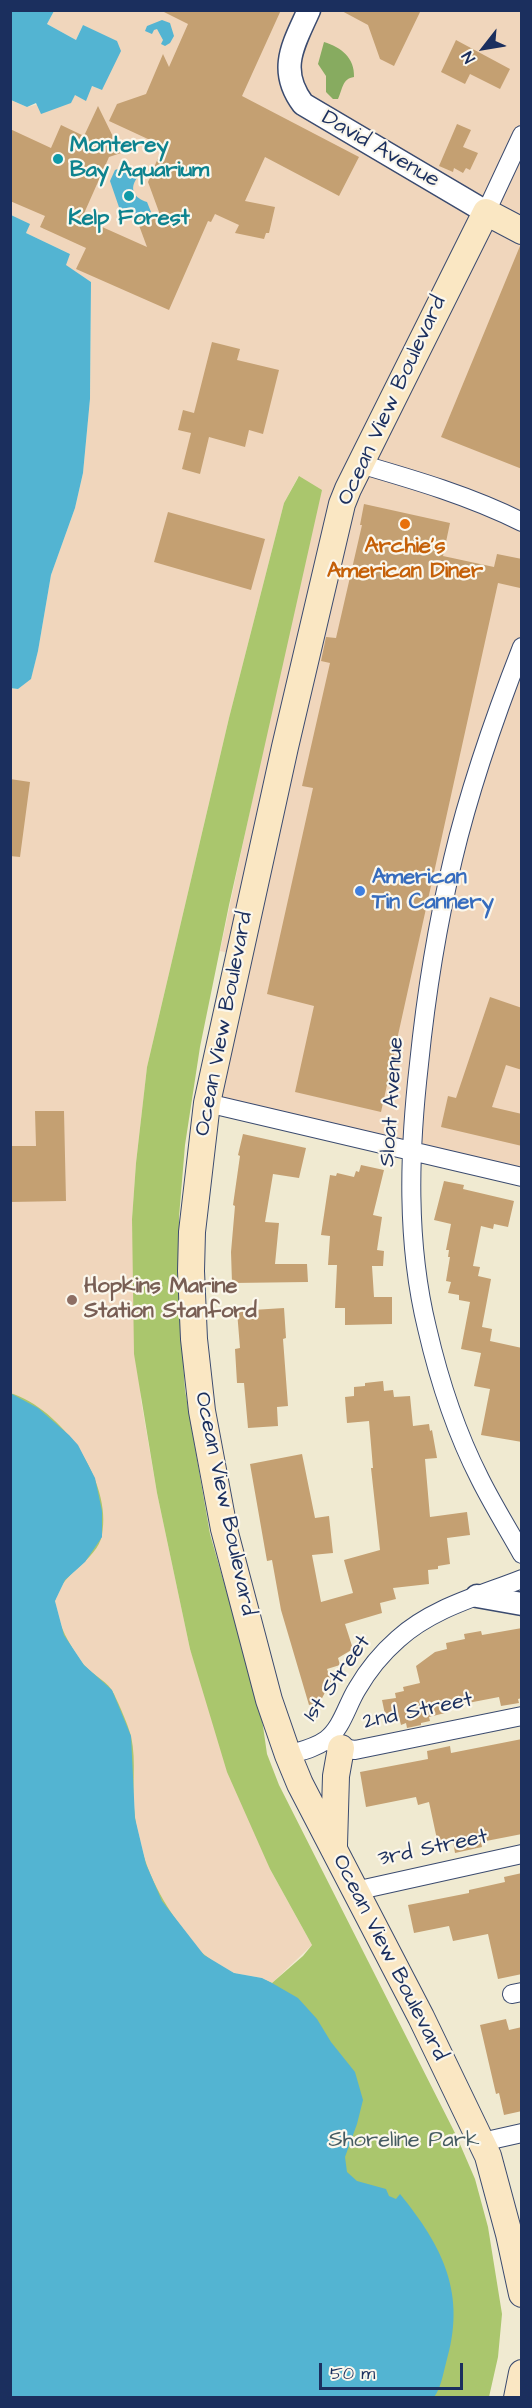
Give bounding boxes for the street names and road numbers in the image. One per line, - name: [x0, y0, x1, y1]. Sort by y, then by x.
- street label: David Avenue: [316, 106, 444, 194]
- street label: Ocean View Boulevard: [333, 292, 453, 510]
- street label: Ocean View Boulevard: [190, 910, 260, 1138]
- street label: Sloat Avenue: [375, 1036, 411, 1168]
- street label: Ocean View Boulevard: [187, 1390, 261, 1618]
- street label: 1st Street: [299, 1631, 377, 1727]
- street label: 2nd Street: [361, 1687, 475, 1737]
- street label: 3rd Street: [376, 1825, 490, 1873]
- street label: Ocean View Boulevard: [326, 1851, 452, 2065]

